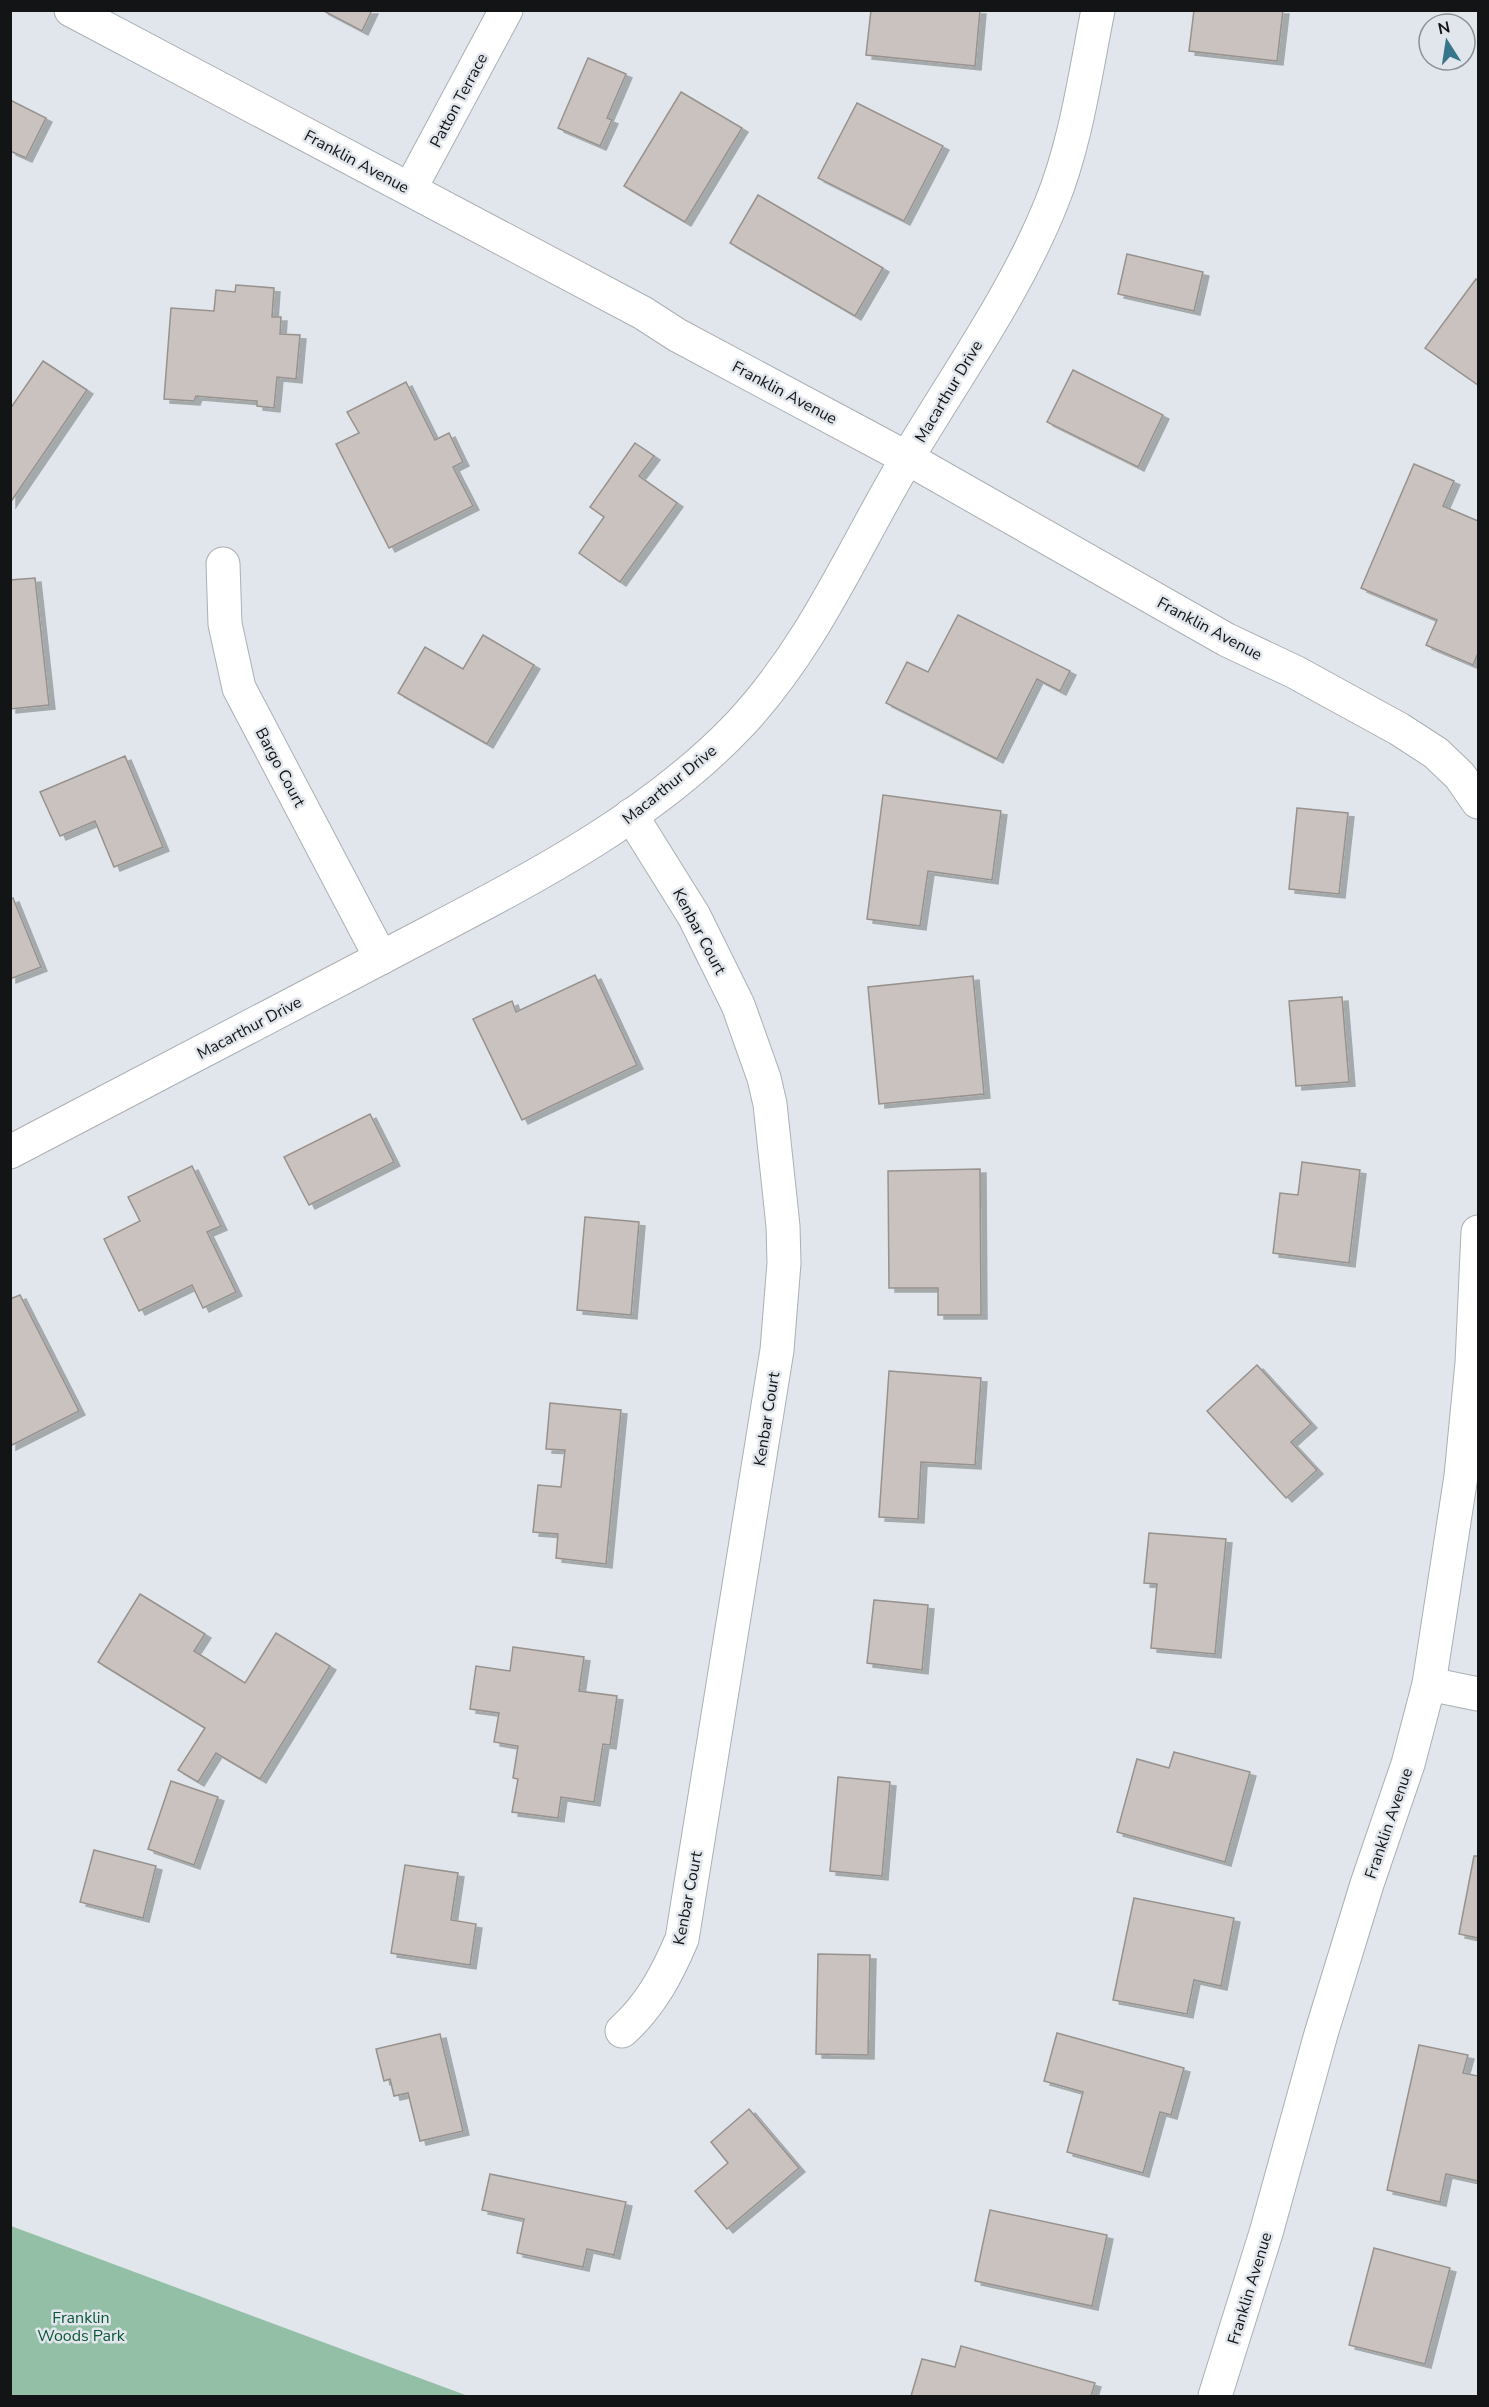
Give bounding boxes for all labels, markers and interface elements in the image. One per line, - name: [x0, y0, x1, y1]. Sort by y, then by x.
- north arrow: [1417, 12, 1477, 72]
- text: N: [1436, 16, 1452, 40]
- street label: Patton Terrace: [425, 49, 493, 151]
- street label: Franklin Avenue: [300, 125, 413, 199]
- street label: Macarthur Drive: [910, 336, 988, 447]
- street label: Franklin Avenue: [728, 356, 841, 430]
- street label: Franklin Avenue: [1153, 592, 1266, 666]
- street label: Bargo Court: [250, 724, 310, 811]
- street label: Macarthur Drive: [618, 740, 721, 830]
- street label: Kenbar Court: [667, 884, 731, 979]
- street label: Macarthur Drive: [193, 991, 306, 1065]
- street label: Kenbar Court: [749, 1370, 785, 1468]
- street label: Franklin Avenue: [1360, 1765, 1418, 1882]
- street label: Kenbar Court: [668, 1849, 708, 1947]
- street label: Franklin Avenue: [1222, 2230, 1277, 2347]
- park label: Franklin Woods Park: [37, 2307, 126, 2347]

